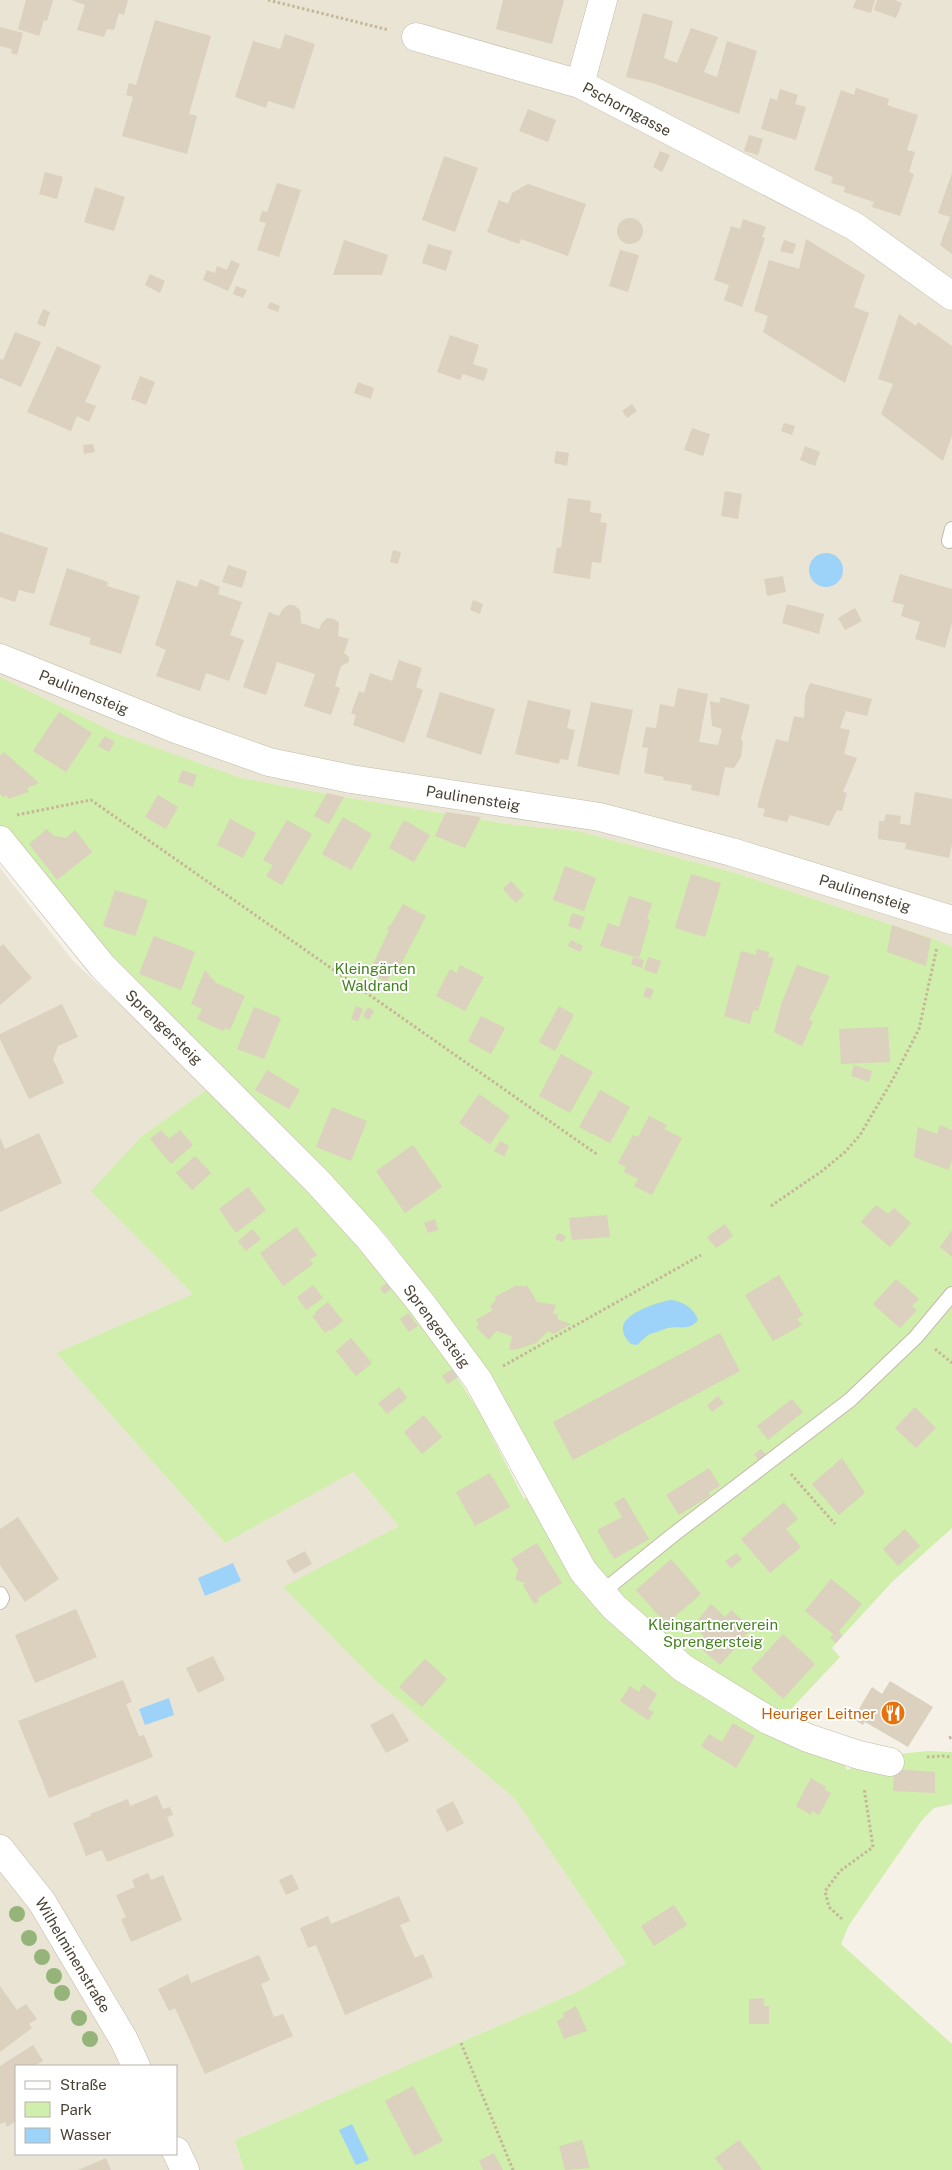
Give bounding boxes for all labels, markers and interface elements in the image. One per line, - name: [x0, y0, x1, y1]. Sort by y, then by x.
- street label: Pschorngasse: [580, 79, 674, 139]
- street label: Paulinensteig: [37, 666, 131, 718]
- street label: Paulinensteig: [425, 782, 521, 814]
- street label: Paulinensteig: [817, 871, 913, 915]
- park label: Kleingärten Waldrand: [334, 960, 416, 994]
- street label: Sprengersteig: [122, 986, 206, 1068]
- street label: Sprengersteig: [400, 1281, 474, 1371]
- park label: Kleingartnerverein Sprengersteig: [648, 1616, 778, 1650]
- restaurant icon: Heuriger Leitner: [880, 1700, 906, 1726]
- place label: Heuriger Leitner: [761, 1705, 876, 1722]
- street label: Wilhelminenstraße: [32, 1894, 114, 2016]
- legend: [15, 2065, 178, 2155]
- text: Straße: [60, 2076, 107, 2093]
- text: Park: [60, 2101, 92, 2118]
- text: Wasser: [60, 2126, 112, 2143]

